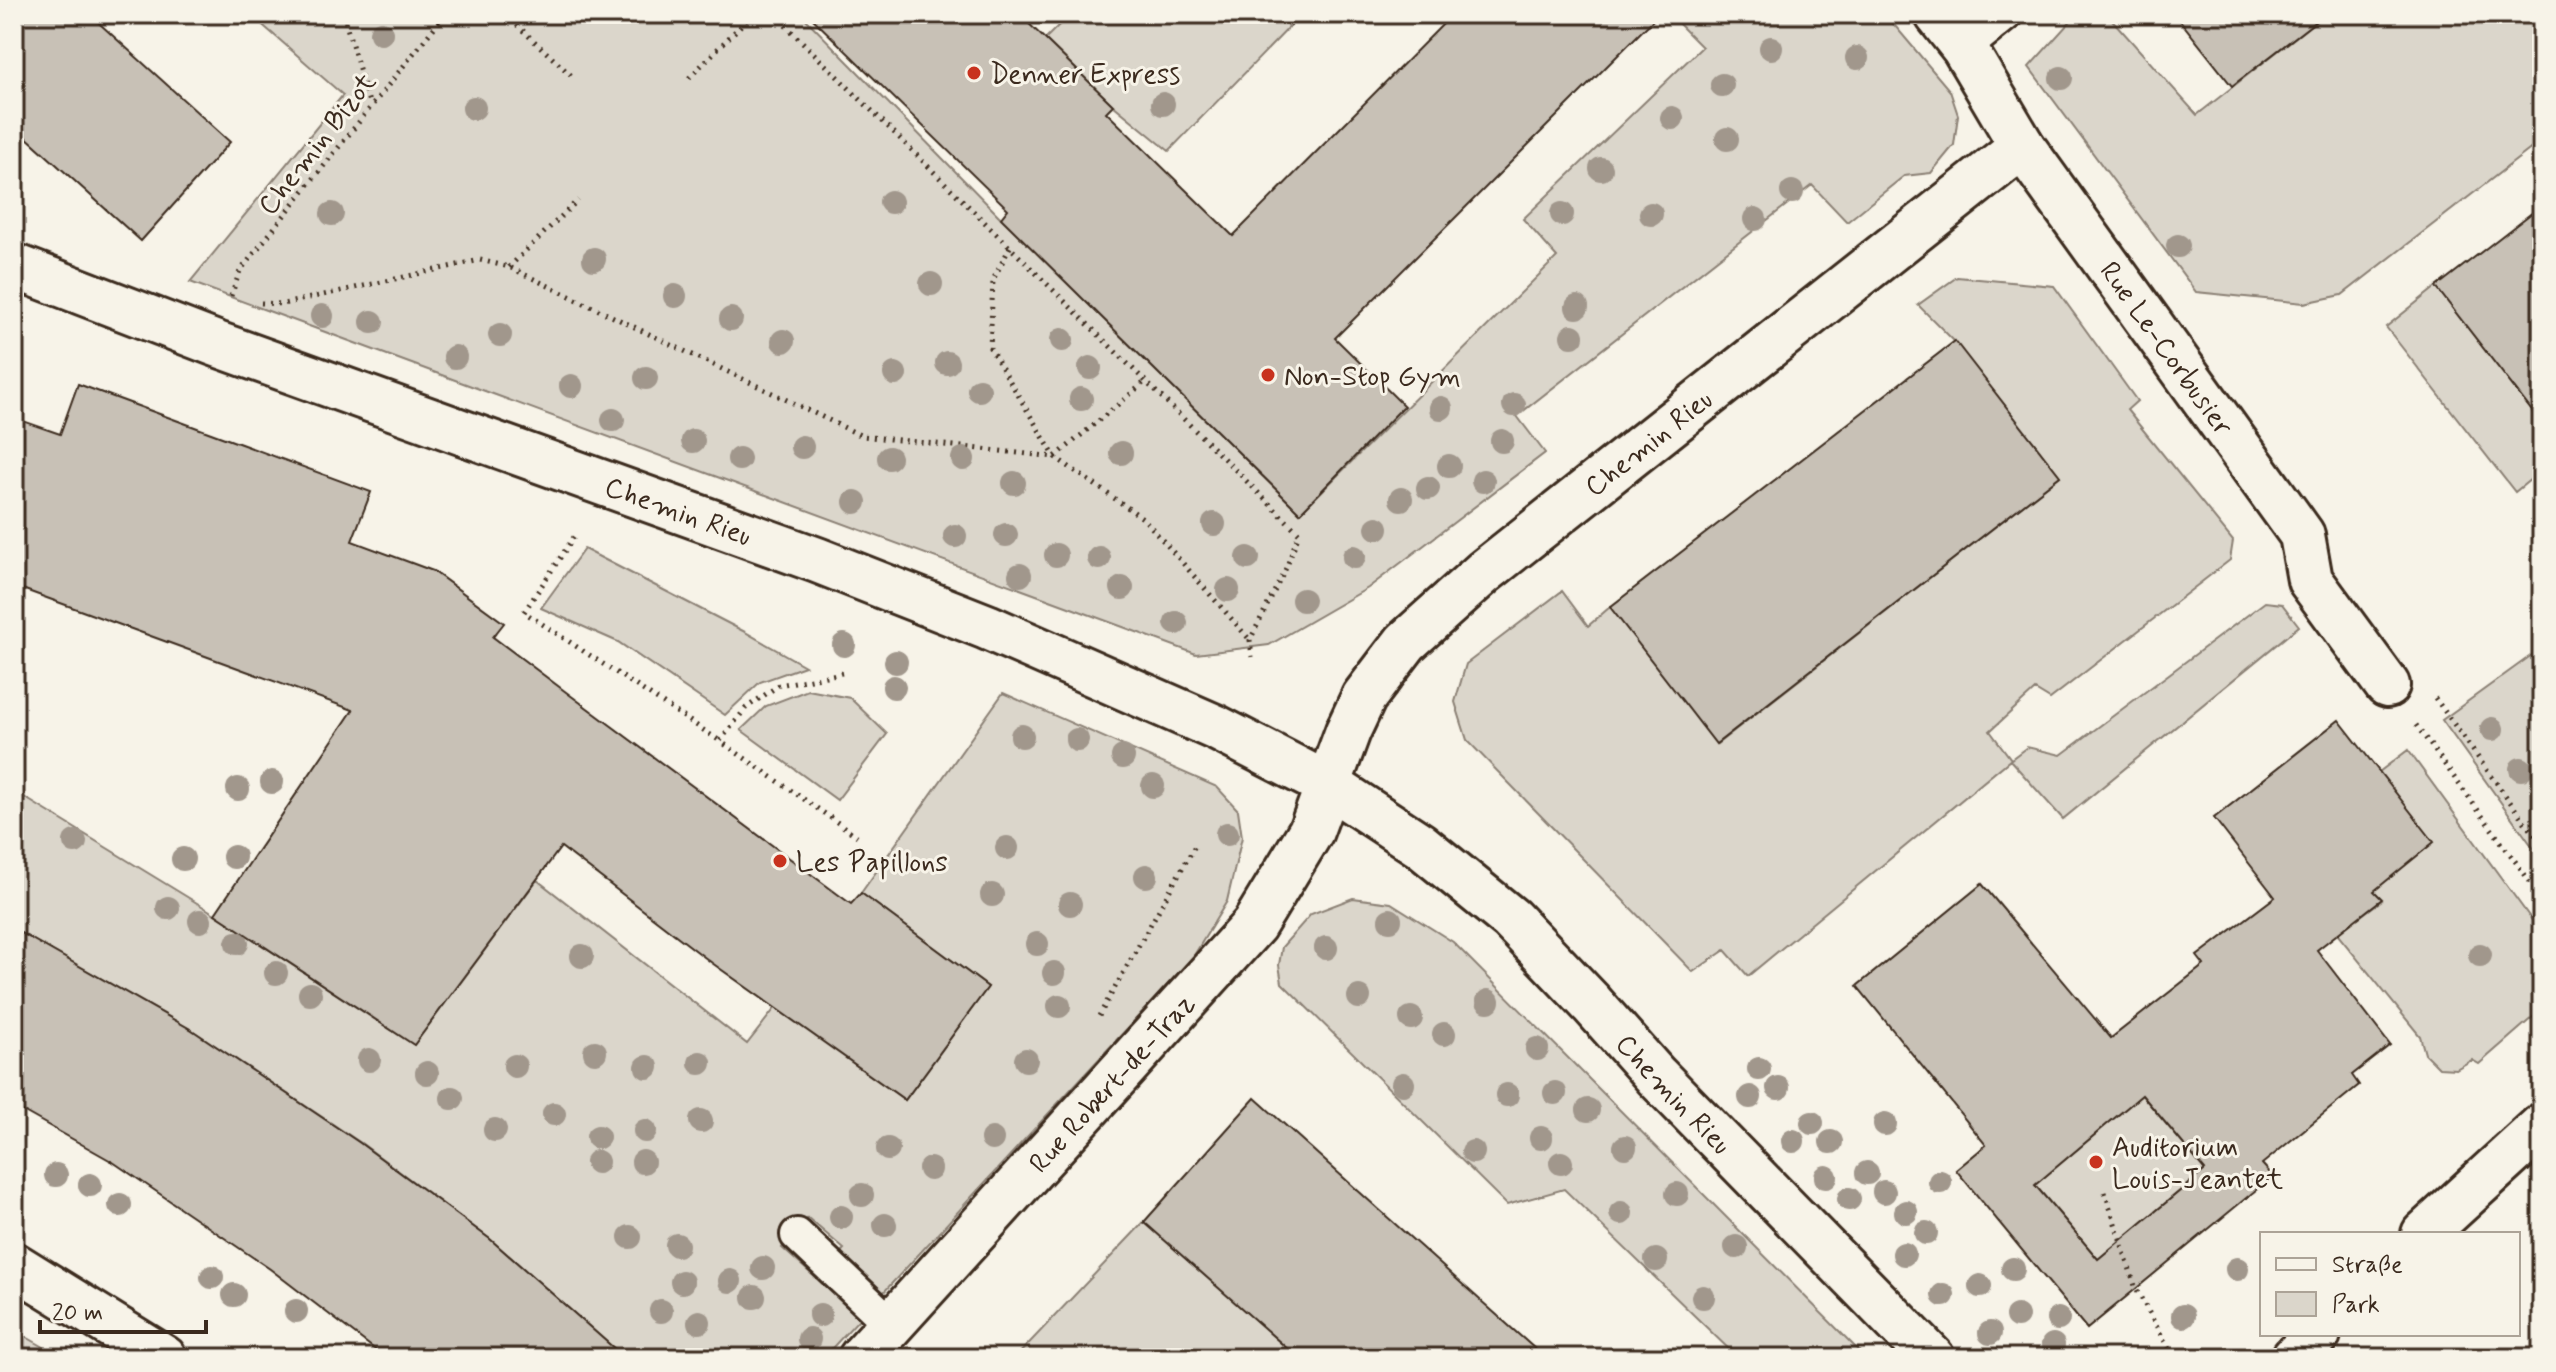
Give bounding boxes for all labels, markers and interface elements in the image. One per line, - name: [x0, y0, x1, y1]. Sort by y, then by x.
- place label: Denner Express: [990, 57, 1180, 94]
- marker: Denner Express: [965, 64, 983, 82]
- street label: Chemin Bizot: [251, 65, 386, 224]
- street label: Rue Le-Corbusier: [2090, 255, 2241, 444]
- place label: Non-Stop Gym: [1284, 359, 1461, 396]
- marker: Non-Stop Gym: [1259, 366, 1277, 384]
- street label: Chemin Rieu: [1578, 382, 1721, 506]
- street label: Chemin Rieu: [599, 469, 756, 556]
- place label: Les Papillons: [796, 845, 948, 882]
- marker: Les Papillons: [771, 852, 789, 870]
- street label: Rue Robert-de-Traz: [1022, 987, 1204, 1182]
- street label: Chemin Rieu: [1606, 1027, 1739, 1163]
- place label: Auditorium Louis-Jeantet: [2112, 1130, 2284, 1199]
- marker: Auditorium Louis-Jeantet: [2087, 1153, 2105, 1171]
- legend: [2260, 1232, 2520, 1336]
- text: Straße: [2332, 1250, 2403, 1281]
- scale bar: [40, 1284, 206, 1334]
- text: Park: [2332, 1290, 2380, 1321]
- text: 20 m: [52, 1298, 103, 1329]

